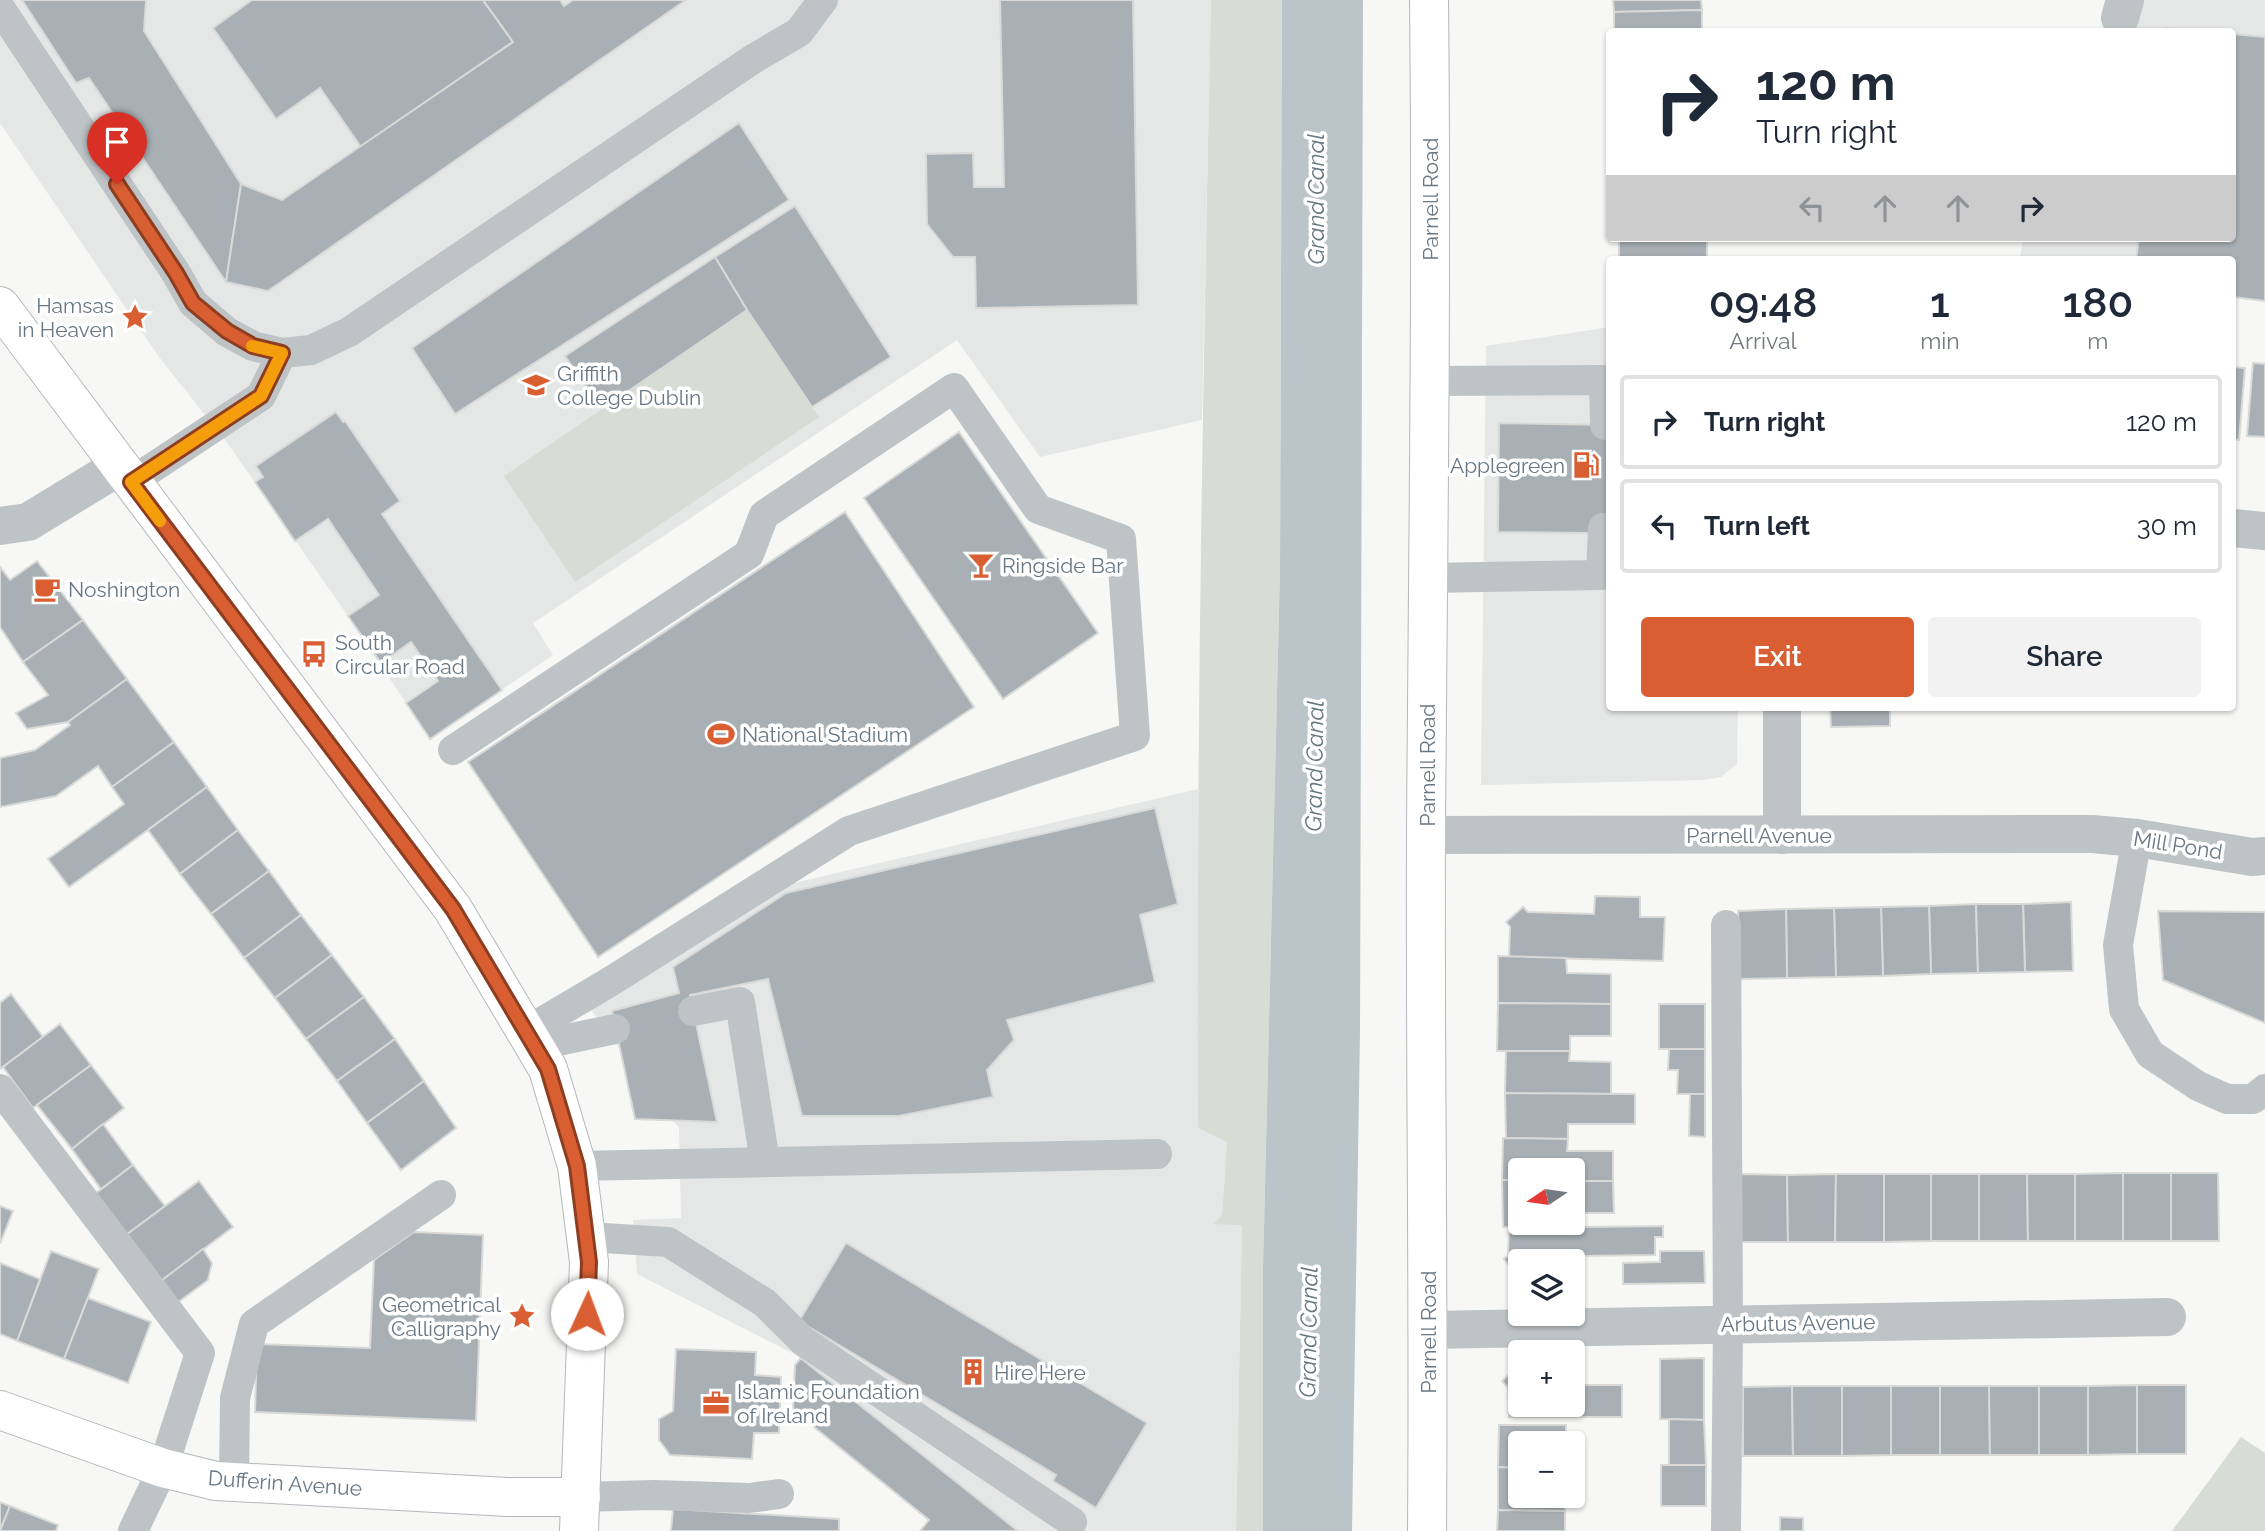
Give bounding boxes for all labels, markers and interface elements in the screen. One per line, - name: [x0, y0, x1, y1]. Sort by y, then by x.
- text: 120 m: [1756, 54, 1895, 111]
- icon: right: [1641, 56, 1732, 147]
- pin: [87, 112, 147, 184]
- text: Turn right: [1756, 113, 1897, 150]
- icon: arrive: [98, 123, 136, 161]
- water label: Grand Canal: [1302, 133, 1329, 265]
- street label: Parnell Road: [1418, 138, 1443, 260]
- icon: left: [1793, 189, 1831, 227]
- icon: ahead: [1866, 189, 1904, 227]
- icon: ahead: [1939, 189, 1977, 227]
- icon: right: [2012, 189, 2050, 227]
- text: 09:48: [1709, 278, 1818, 327]
- text: 1: [1930, 278, 1950, 327]
- text: 180: [2062, 278, 2133, 327]
- place label: Hamsas in Heaven: [18, 293, 114, 342]
- place icon: Hamsas in Heaven: [120, 302, 150, 332]
- text: Arrival: [1729, 327, 1797, 354]
- text: min: [1920, 327, 1960, 354]
- text: m: [2087, 327, 2108, 354]
- place label: Griffith College Dublin: [557, 361, 701, 410]
- school or university icon: Griffith College Dublin: [521, 370, 551, 400]
- icon: right: [1645, 403, 1683, 441]
- text: Turn right: [1704, 407, 1825, 437]
- text: 120 m: [2126, 407, 2197, 437]
- fuel station icon: Applegreen: [1571, 450, 1601, 480]
- place label: Applegreen: [1450, 453, 1565, 478]
- icon: left: [1645, 507, 1683, 545]
- text: Turn left: [1704, 511, 1810, 541]
- text: 30 m: [2137, 511, 2197, 541]
- bar icon: Ringside Bar: [966, 550, 996, 580]
- place label: Ringside Bar: [1002, 553, 1124, 578]
- cafe icon: Noshington: [32, 574, 62, 604]
- place label: Noshington: [68, 577, 180, 602]
- button: Exit: [1641, 617, 1914, 697]
- button: Share: [1928, 617, 2201, 697]
- place label: South Circular Road: [335, 630, 465, 679]
- bus stop icon: South Circular Road: [299, 639, 329, 669]
- water label: Grand Canal: [1299, 700, 1329, 832]
- street label: Parnell Road: [1415, 704, 1440, 826]
- sports icon: National Stadium: [706, 719, 736, 749]
- place label: National Stadium: [742, 722, 908, 747]
- street label: Parnell Avenue: [1686, 823, 1832, 848]
- street label: Mill Pond: [2132, 826, 2224, 864]
- north arrow: [1508, 1158, 1586, 1236]
- map controls: [1508, 1158, 1585, 1508]
- button: layers: [1508, 1249, 1585, 1326]
- water label: Grand Canal: [1293, 1266, 1323, 1398]
- street label: Parnell Road: [1416, 1271, 1441, 1393]
- position arrow: [550, 1277, 624, 1351]
- place label: Geometrical Calligraphy: [382, 1292, 501, 1341]
- place icon: Geometrical Calligraphy: [507, 1301, 537, 1331]
- street label: Arbutus Avenue: [1720, 1309, 1876, 1337]
- button: +: [1508, 1340, 1585, 1417]
- building icon: Hire Here: [958, 1357, 988, 1387]
- place label: Hire Here: [994, 1360, 1086, 1385]
- place label: Islamic Foundation of Ireland: [737, 1379, 920, 1428]
- office icon: Islamic Foundation of Ireland: [701, 1388, 731, 1418]
- button: −: [1508, 1431, 1585, 1508]
- street label: Dufferin Avenue: [207, 1465, 363, 1501]

